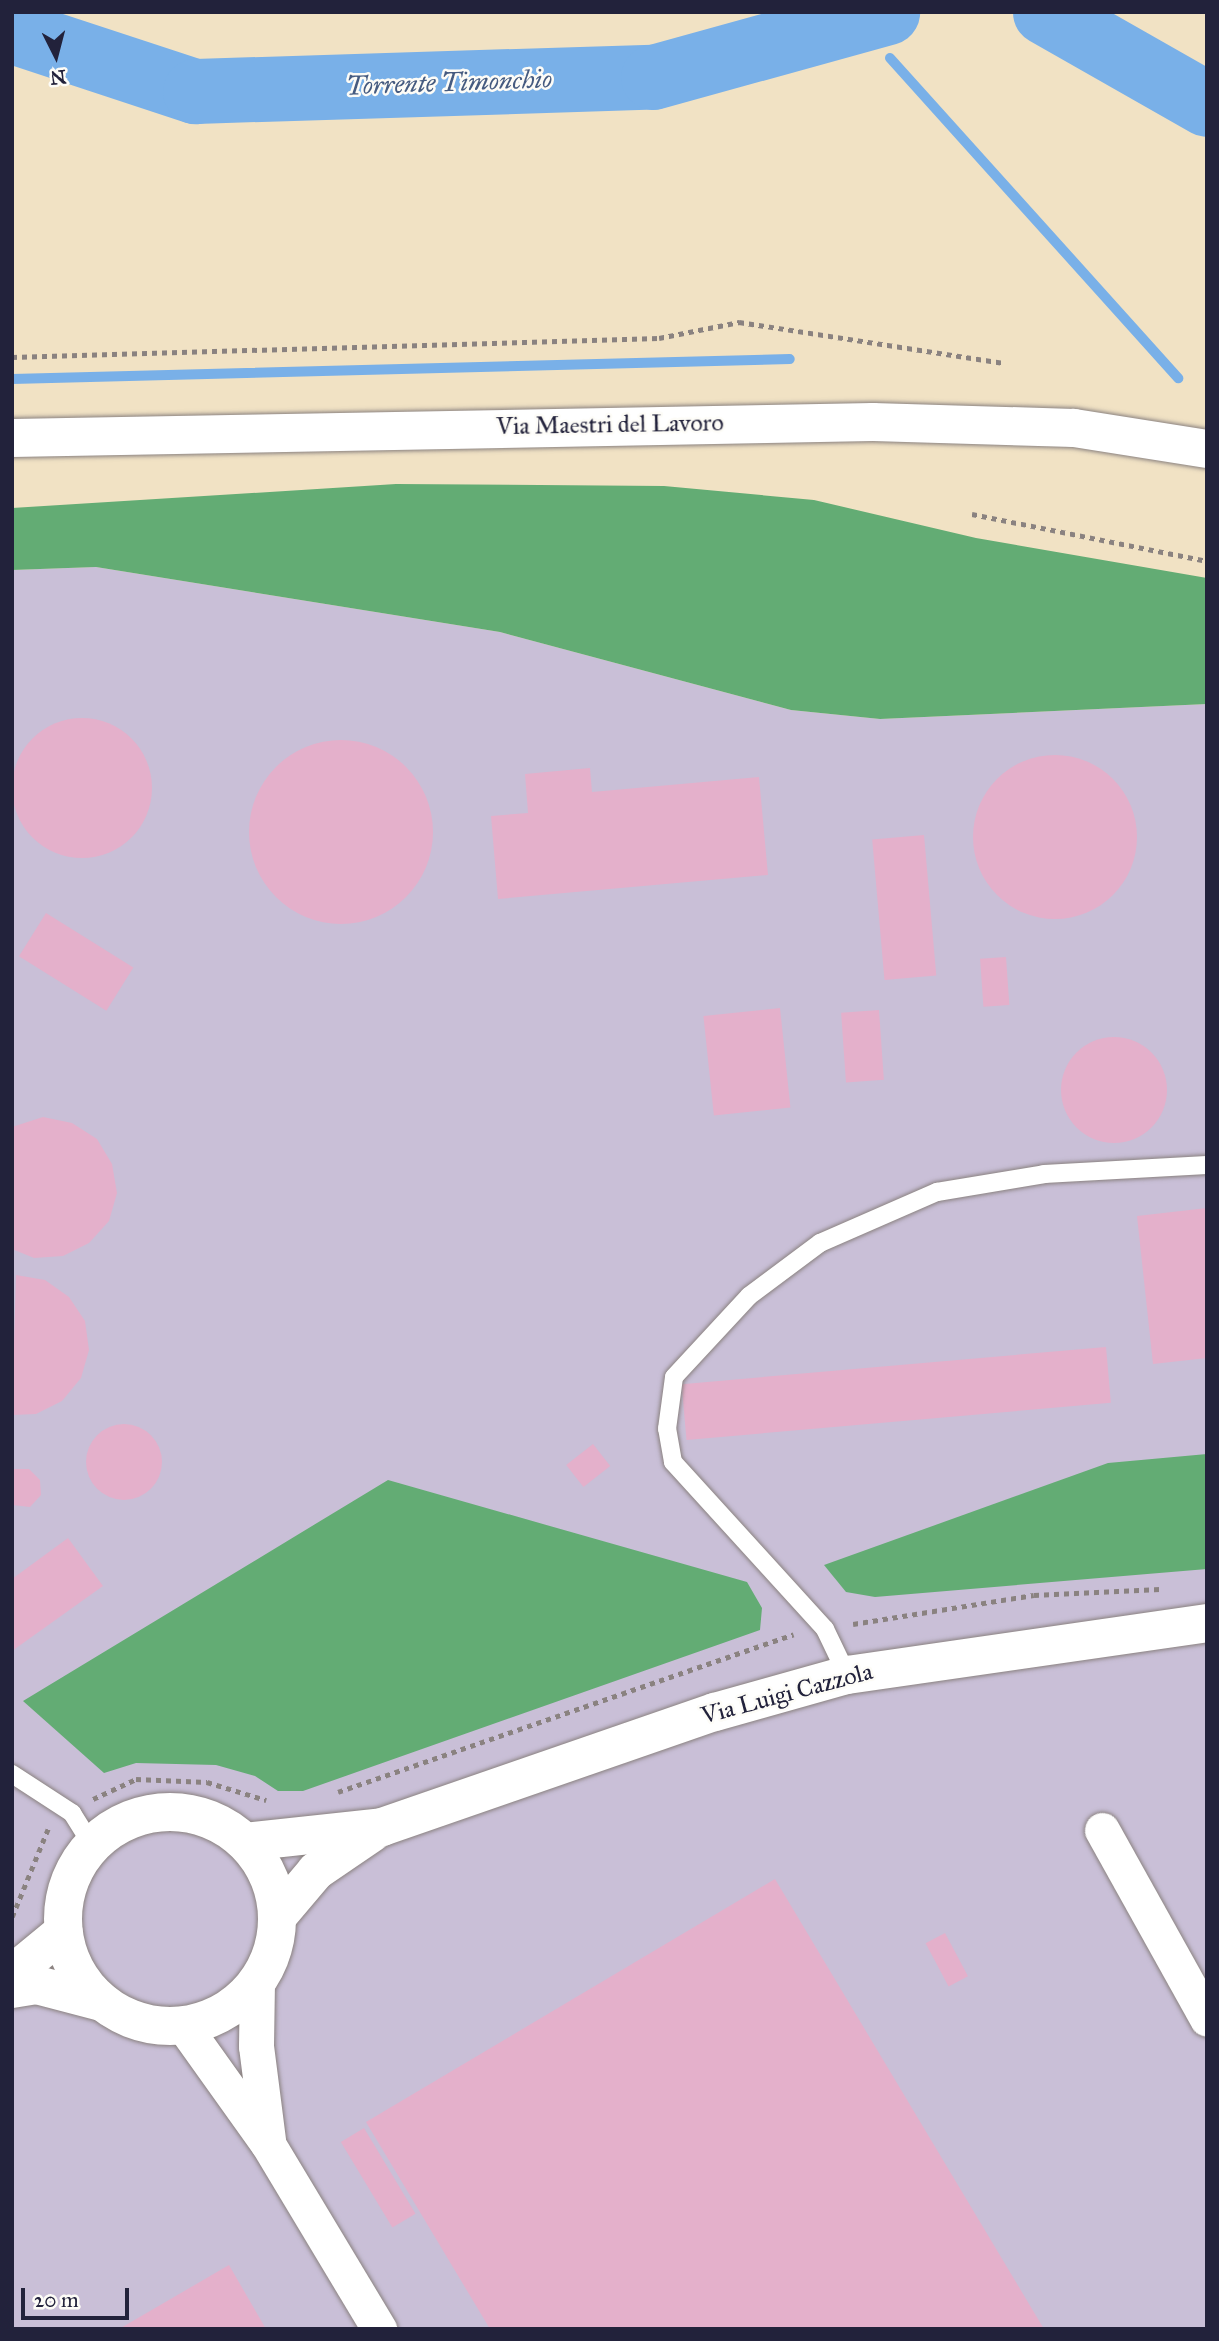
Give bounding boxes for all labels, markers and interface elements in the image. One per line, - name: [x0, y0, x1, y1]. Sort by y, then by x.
- north arrow: [21, 21, 91, 91]
- water label: Torrente Timonchio: [345, 64, 553, 102]
- text: N: [49, 65, 67, 90]
- street label: Via Maestri del Lavoro: [496, 409, 724, 441]
- street label: Via Luigi Cazzola: [698, 1657, 876, 1731]
- scale bar: [24, 2274, 133, 2318]
- text: 20 m: [34, 2287, 79, 2313]

